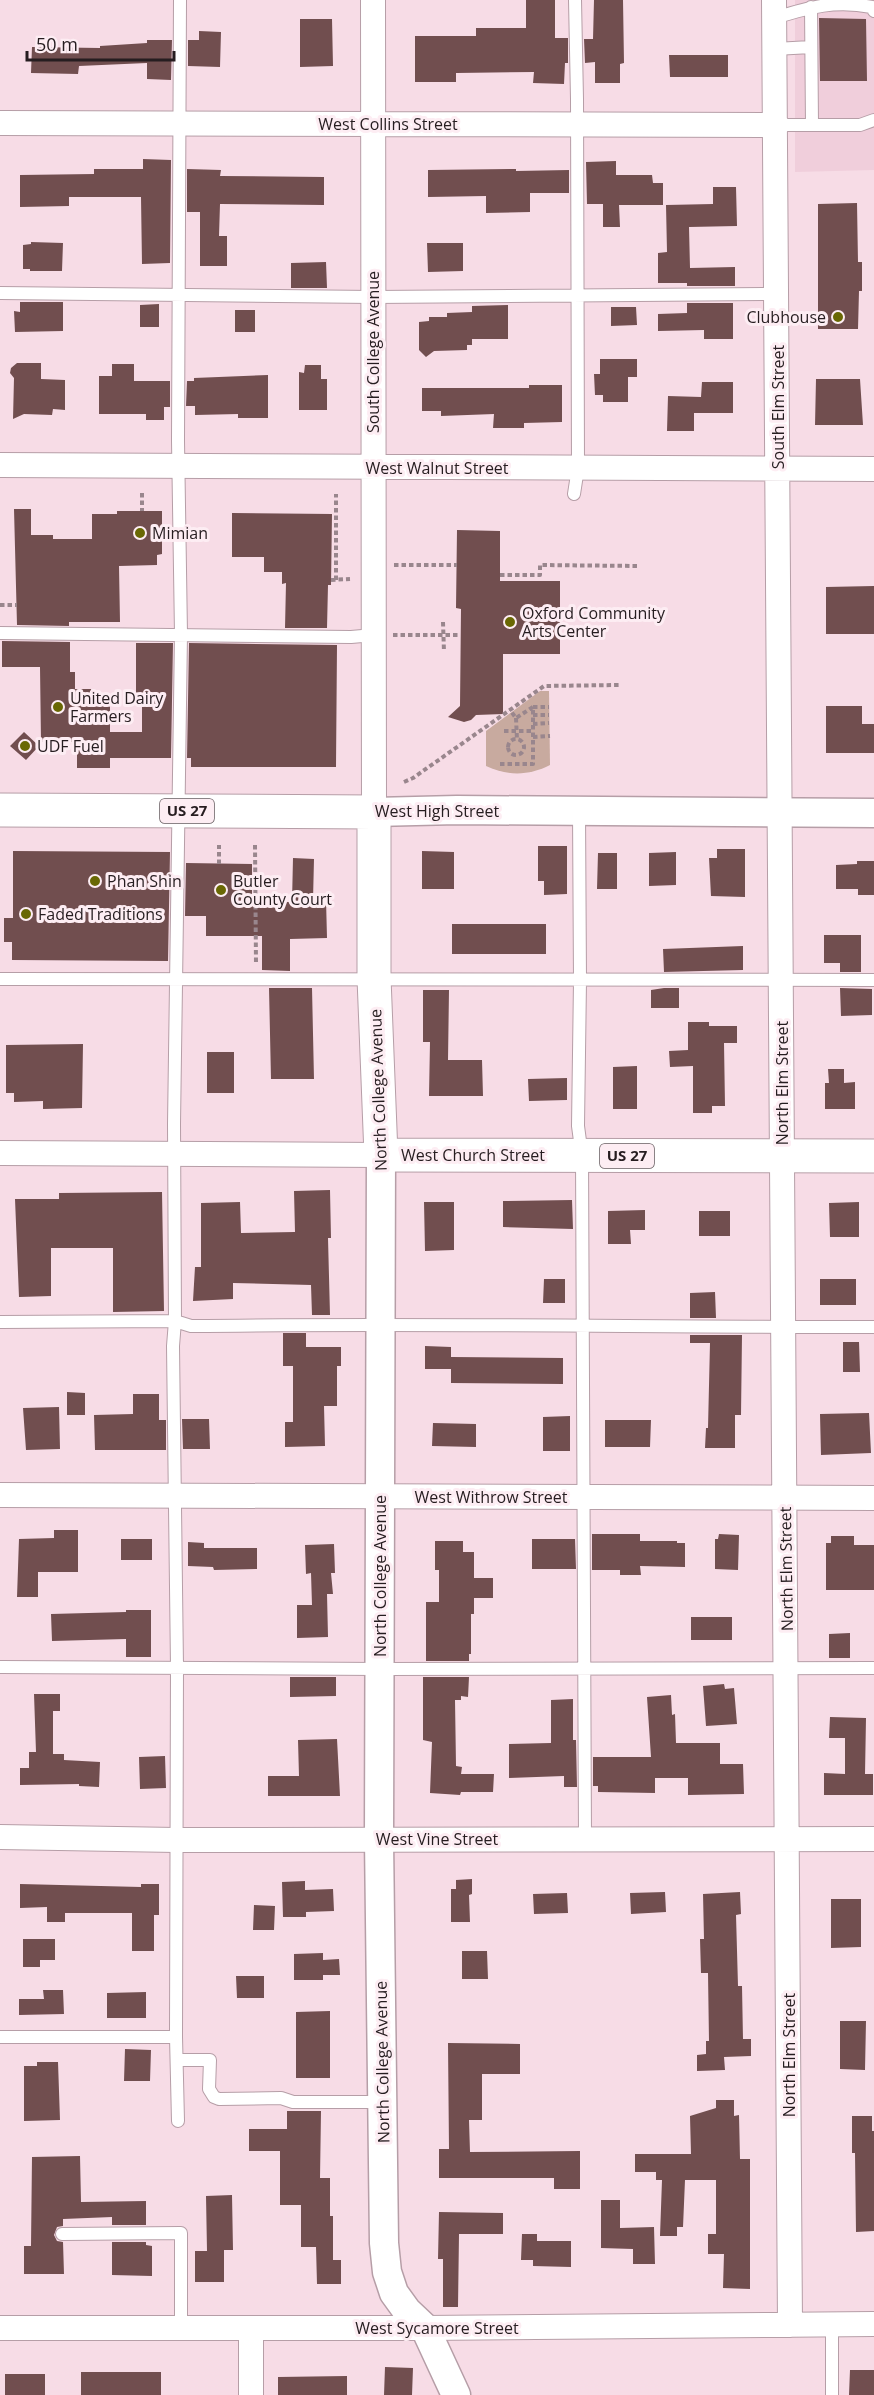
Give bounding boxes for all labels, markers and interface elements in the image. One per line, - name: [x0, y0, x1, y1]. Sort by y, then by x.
- scale bar: [27, 24, 174, 62]
- text: 50 m: [36, 32, 78, 56]
- street label: West Collins Street: [318, 113, 458, 135]
- street label: South College Avenue: [362, 271, 384, 433]
- place label: Clubhouse: [746, 306, 826, 328]
- marker: Clubhouse: [831, 310, 845, 324]
- street label: South Elm Street: [767, 344, 789, 469]
- street label: West Walnut Street: [365, 457, 509, 479]
- place label: Mimian: [152, 522, 208, 544]
- marker: Mimian: [133, 526, 147, 540]
- place label: Oxford Community Arts Center: [522, 602, 666, 642]
- marker: Oxford Community Arts Center: [503, 615, 517, 629]
- place label: United Dairy Farmers: [70, 687, 164, 727]
- marker: United Dairy Farmers: [51, 700, 65, 714]
- place label: UDF Fuel: [37, 735, 104, 757]
- marker: UDF Fuel: [18, 739, 32, 753]
- road number: US 27: [160, 799, 214, 823]
- street label: West High Street: [375, 800, 500, 822]
- place label: Phan Shin: [107, 870, 182, 892]
- place label: Butler County Court: [233, 870, 332, 910]
- marker: Phan Shin: [88, 874, 102, 888]
- marker: Butler County Court: [214, 883, 228, 897]
- place label: Faded Traditions: [38, 903, 163, 925]
- marker: Faded Traditions: [19, 907, 33, 921]
- street label: North College Avenue: [364, 1009, 392, 1171]
- street label: North Elm Street: [771, 1020, 793, 1145]
- street label: West Church Street: [401, 1144, 545, 1166]
- road number: US 27: [600, 1144, 654, 1168]
- street label: West Withrow Street: [415, 1486, 568, 1508]
- street label: North College Avenue: [369, 1495, 391, 1657]
- street label: North Elm Street: [774, 1506, 798, 1631]
- street label: West Vine Street: [376, 1828, 499, 1850]
- street label: North College Avenue: [370, 1981, 394, 2143]
- street label: North Elm Street: [778, 1992, 800, 2117]
- street label: West Sycamore Street: [355, 2317, 519, 2339]

